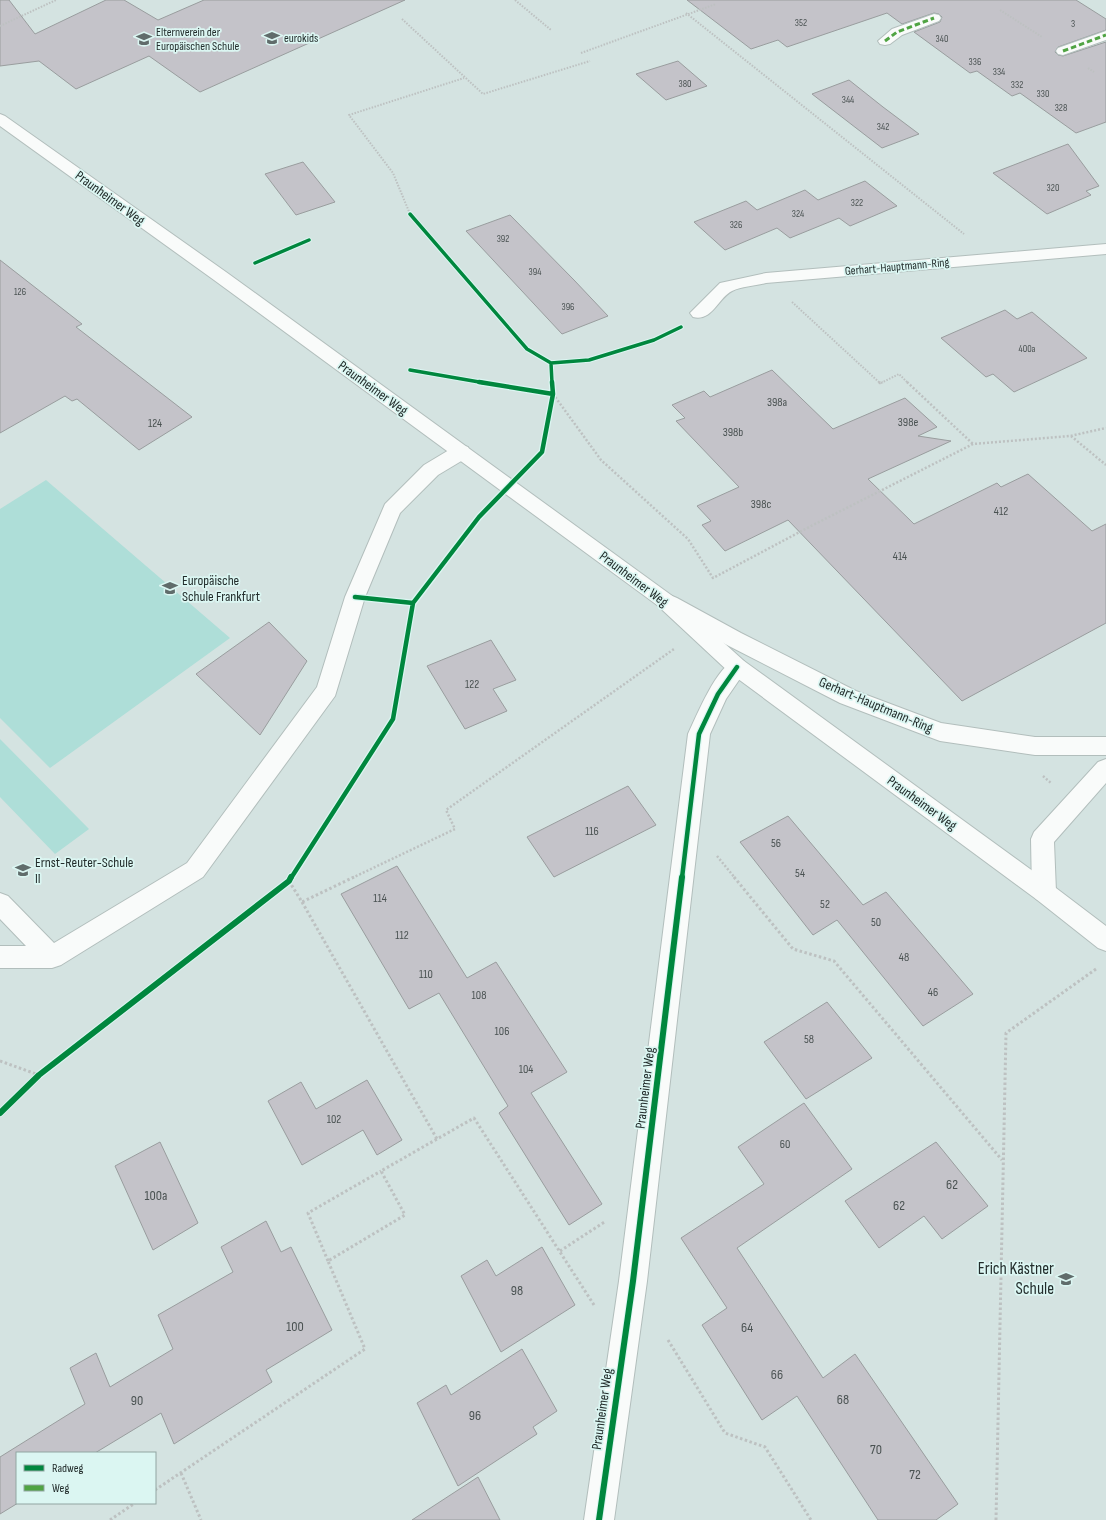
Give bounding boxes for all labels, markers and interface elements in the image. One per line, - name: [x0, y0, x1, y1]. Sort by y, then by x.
- house number: 352: [795, 17, 807, 29]
- house number: 3: [1071, 18, 1075, 30]
- place label: Elternverein der Europäischen Schule: [156, 25, 239, 54]
- school or university icon: eurokids: [263, 29, 281, 47]
- school or university icon: Elternverein der Europäischen Schule: [135, 30, 153, 48]
- place label: eurokids: [284, 31, 318, 46]
- house number: 340: [936, 33, 948, 45]
- house number: 336: [969, 56, 981, 68]
- house number: 334: [993, 66, 1005, 78]
- house number: 380: [678, 78, 692, 90]
- house number: 332: [1011, 79, 1023, 91]
- house number: 330: [1037, 88, 1049, 100]
- house number: 344: [842, 94, 854, 106]
- house number: 328: [1055, 102, 1067, 114]
- house number: 342: [877, 121, 889, 133]
- street label: Praunheimer Weg: [72, 167, 149, 229]
- house number: 320: [1047, 182, 1059, 194]
- house number: 322: [851, 197, 863, 209]
- house number: 324: [792, 208, 804, 220]
- house number: 326: [730, 219, 742, 231]
- house number: 392: [497, 233, 509, 245]
- street label: Gerhart-Hauptmann-Ring: [844, 255, 950, 279]
- house number: 394: [529, 266, 541, 278]
- house number: 126: [14, 286, 26, 298]
- house number: 396: [562, 301, 575, 313]
- house number: 400a: [1019, 343, 1036, 355]
- street label: Praunheimer Weg: [335, 357, 412, 419]
- house number: 398a: [767, 395, 787, 410]
- house number: 398e: [898, 415, 918, 430]
- house number: 124: [148, 416, 162, 431]
- house number: 398b: [723, 425, 743, 440]
- house number: 398c: [751, 497, 771, 512]
- house number: 412: [994, 504, 1008, 519]
- street label: Praunheimer Weg: [596, 547, 672, 611]
- house number: 414: [893, 549, 907, 564]
- place label: Europäische Schule Frankfurt: [182, 572, 260, 605]
- school or university icon: Europäische Schule Frankfurt: [161, 579, 179, 597]
- street label: Gerhart-Hauptmann-Ring: [816, 673, 936, 737]
- house number: 122: [465, 677, 479, 692]
- street label: Praunheimer Weg: [884, 772, 961, 834]
- house number: 116: [585, 824, 599, 839]
- house number: 56: [771, 836, 781, 851]
- place label: Ernst-Reuter-Schule II: [35, 854, 133, 887]
- school or university icon: Ernst-Reuter-Schule II: [14, 861, 32, 879]
- house number: 54: [795, 866, 805, 881]
- house number: 114: [373, 891, 387, 906]
- house number: 52: [820, 897, 830, 912]
- house number: 50: [871, 915, 881, 930]
- house number: 112: [395, 928, 409, 943]
- house number: 48: [899, 950, 909, 965]
- house number: 110: [419, 967, 433, 982]
- house number: 46: [928, 985, 938, 1000]
- house number: 108: [472, 988, 486, 1003]
- house number: 106: [495, 1024, 509, 1039]
- house number: 58: [804, 1032, 814, 1047]
- street label: Praunheimer Weg: [632, 1046, 658, 1130]
- house number: 104: [519, 1062, 533, 1077]
- house number: 102: [327, 1112, 341, 1127]
- house number: 60: [780, 1137, 790, 1152]
- house number: 62: [946, 1176, 958, 1193]
- house number: 100a: [145, 1187, 167, 1204]
- house number: 62: [893, 1197, 905, 1214]
- place label: Erich Kästner Schule: [978, 1259, 1054, 1299]
- school or university icon: Erich Kästner Schule: [1057, 1270, 1075, 1288]
- house number: 98: [511, 1282, 523, 1299]
- house number: 100: [286, 1318, 304, 1335]
- house number: 64: [741, 1319, 753, 1336]
- house number: 66: [771, 1366, 783, 1383]
- street label: Praunheimer Weg: [588, 1367, 616, 1451]
- house number: 68: [837, 1391, 849, 1408]
- house number: 90: [131, 1392, 143, 1409]
- house number: 96: [469, 1407, 481, 1424]
- house number: 70: [870, 1441, 882, 1458]
- legend: [16, 1452, 156, 1504]
- text: Radweg: [52, 1461, 84, 1476]
- house number: 72: [909, 1466, 921, 1483]
- text: Weg: [52, 1481, 69, 1496]

